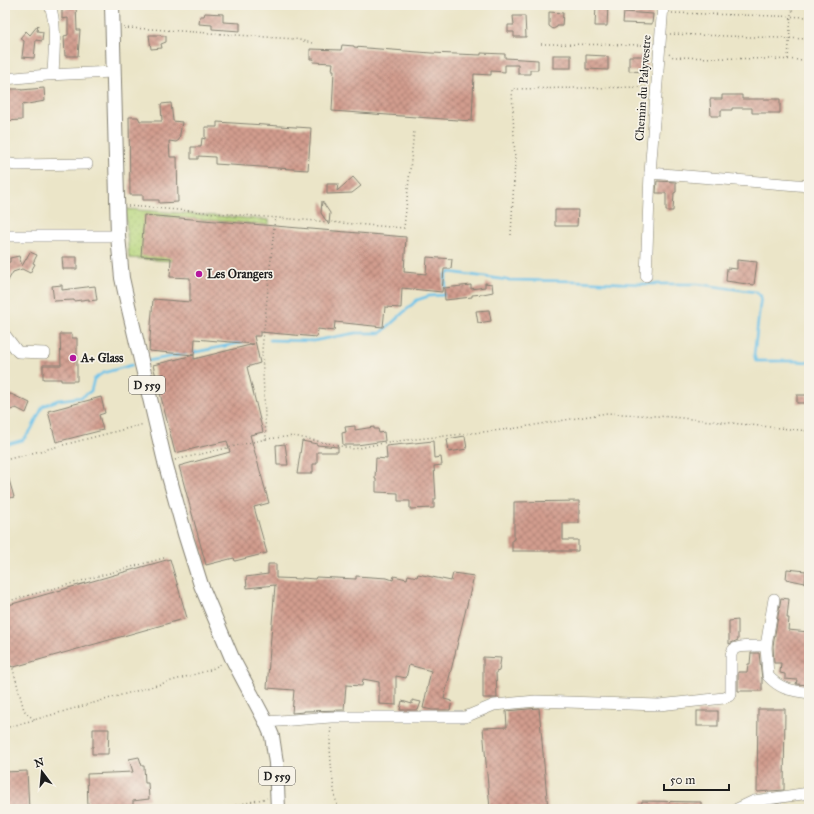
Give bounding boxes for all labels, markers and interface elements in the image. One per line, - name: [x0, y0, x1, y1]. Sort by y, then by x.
- street label: Chemin du Palyvestre: [632, 34, 654, 142]
- place label: Les Orangers: [207, 267, 273, 282]
- marker: Les Orangers: [194, 269, 204, 279]
- place label: A+ Glass: [80, 351, 124, 365]
- marker: A+ Glass: [68, 353, 78, 363]
- road number: D 559: [129, 376, 165, 394]
- north arrow: [22, 752, 62, 792]
- text: N: [33, 755, 46, 770]
- scale bar: [664, 766, 729, 792]
- road number: D 559: [259, 767, 295, 785]
- text: 50 m: [670, 773, 695, 787]

